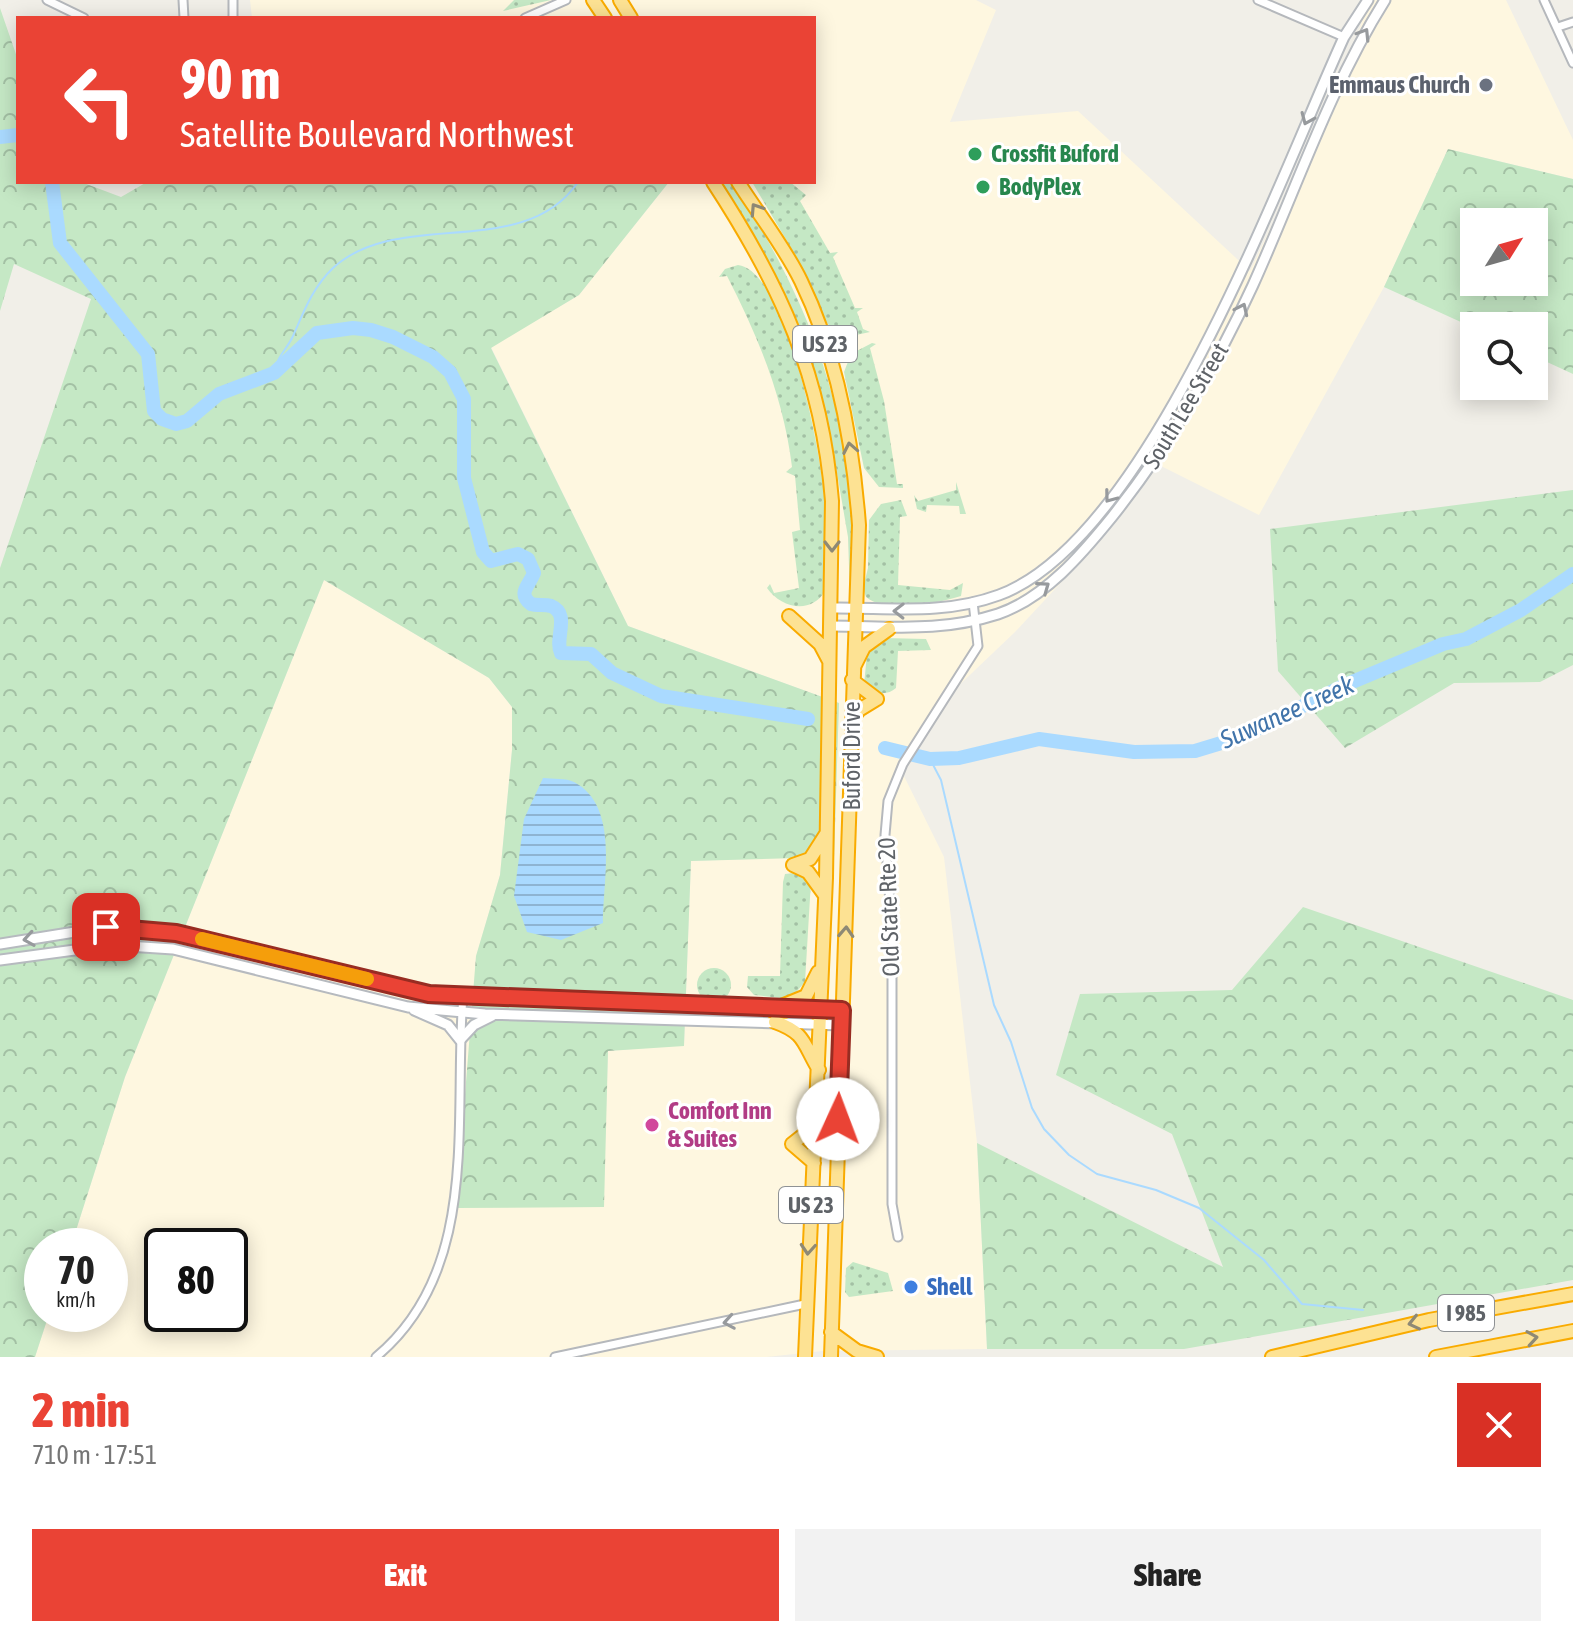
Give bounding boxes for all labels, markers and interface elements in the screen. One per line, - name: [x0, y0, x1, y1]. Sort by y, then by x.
- one-way arrow: [1354, 28, 1369, 43]
- text: 90 m: [180, 47, 281, 111]
- icon: left: [48, 48, 152, 152]
- place label: Emmaus Church: [1329, 71, 1470, 98]
- marker: Emmaus Church: [1477, 76, 1495, 94]
- one-way arrow: [1300, 111, 1316, 125]
- text: Satellite Boulevard Northwest: [180, 113, 574, 155]
- place label: Crossfit Buford: [991, 140, 1119, 167]
- marker: Crossfit Buford: [966, 145, 984, 163]
- place label: BodyPlex: [999, 173, 1081, 200]
- marker: BodyPlex: [974, 178, 992, 196]
- one-way arrow: [750, 203, 765, 217]
- north arrow: [1460, 208, 1548, 296]
- map controls: [1460, 208, 1548, 400]
- one-way arrow: [1232, 303, 1248, 317]
- button: search: [1460, 312, 1548, 400]
- road number: US 23: [793, 326, 857, 362]
- street label: South Lee Street: [1138, 338, 1234, 473]
- one-way arrow: [842, 442, 859, 455]
- one-way arrow: [1105, 488, 1120, 503]
- one-way arrow: [824, 540, 841, 553]
- one-way arrow: [1035, 582, 1049, 597]
- one-way arrow: [892, 602, 905, 620]
- water label: Suwanee Creek: [1215, 669, 1359, 755]
- street label: Buford Drive: [838, 701, 865, 811]
- street label: Old State Rte 20: [873, 837, 904, 977]
- pin: [72, 893, 140, 961]
- icon: arrive: [84, 905, 128, 949]
- one-way arrow: [837, 925, 854, 938]
- one-way arrow: [23, 930, 36, 947]
- position arrow: [796, 1077, 880, 1161]
- place label: Comfort Inn & Suites: [668, 1097, 772, 1152]
- marker: Comfort Inn & Suites: [643, 1116, 661, 1134]
- road number: US 23: [779, 1187, 843, 1223]
- speed limit sign: 80: [144, 1228, 248, 1332]
- one-way arrow: [800, 1243, 817, 1256]
- text: 70: [57, 1247, 95, 1292]
- place label: Shell: [927, 1273, 973, 1300]
- marker: Shell: [902, 1278, 920, 1296]
- text: km/h: [56, 1288, 96, 1311]
- road number: I 985: [1438, 1295, 1494, 1331]
- one-way arrow: [722, 1312, 736, 1329]
- one-way arrow: [1407, 1314, 1421, 1331]
- one-way arrow: [1525, 1331, 1539, 1348]
- text: 2 min: [32, 1382, 130, 1437]
- button: close: [1457, 1383, 1541, 1467]
- text: 710 m · 17:51: [32, 1440, 157, 1470]
- button: Exit: [32, 1529, 779, 1621]
- button: Share: [795, 1529, 1541, 1621]

